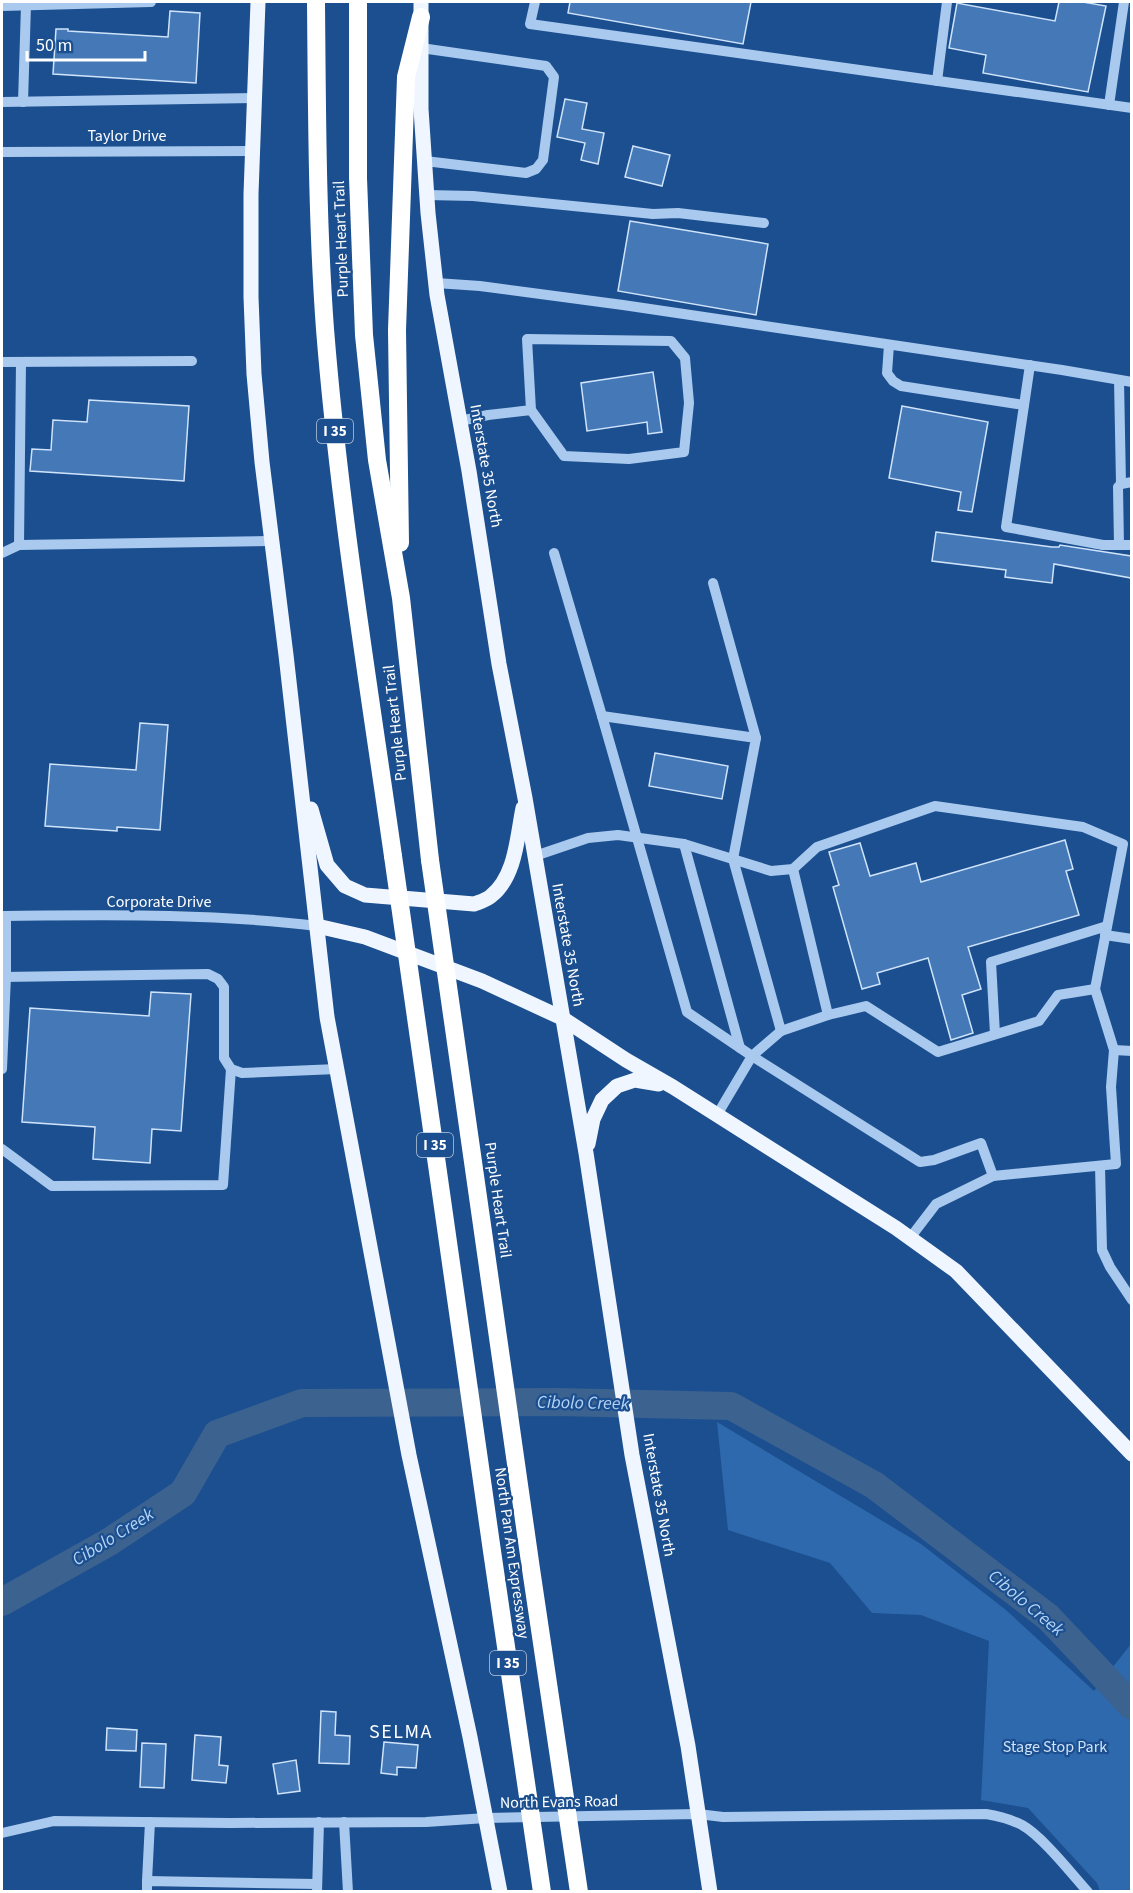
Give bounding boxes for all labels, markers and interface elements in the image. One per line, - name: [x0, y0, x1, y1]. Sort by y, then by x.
- scale bar: [27, 24, 146, 62]
- text: 50 m: [36, 33, 72, 58]
- street label: Taylor Drive: [87, 125, 167, 147]
- street label: Purple Heart Trail: [328, 180, 354, 298]
- street label: Interstate 35 North: [464, 403, 508, 529]
- road number: I 35: [317, 419, 353, 443]
- street label: Purple Heart Trail: [378, 664, 412, 782]
- street label: Interstate 35 North: [546, 882, 590, 1008]
- street label: Corporate Drive: [107, 891, 212, 913]
- road number: I 35: [417, 1133, 453, 1157]
- street label: Purple Heart Trail: [479, 1141, 517, 1259]
- water label: Cibolo Creek: [537, 1390, 630, 1416]
- street label: Interstate 35 North: [637, 1432, 681, 1558]
- street label: North Pan Am Expressway: [489, 1466, 535, 1641]
- water label: Cibolo Creek: [67, 1502, 159, 1572]
- water label: Cibolo Creek: [983, 1564, 1070, 1642]
- road number: I 35: [490, 1651, 526, 1675]
- district label: SELMA: [369, 1718, 433, 1746]
- park label: Stage Stop Park: [1003, 1736, 1107, 1758]
- street label: North Evans Road: [500, 1790, 618, 1814]

